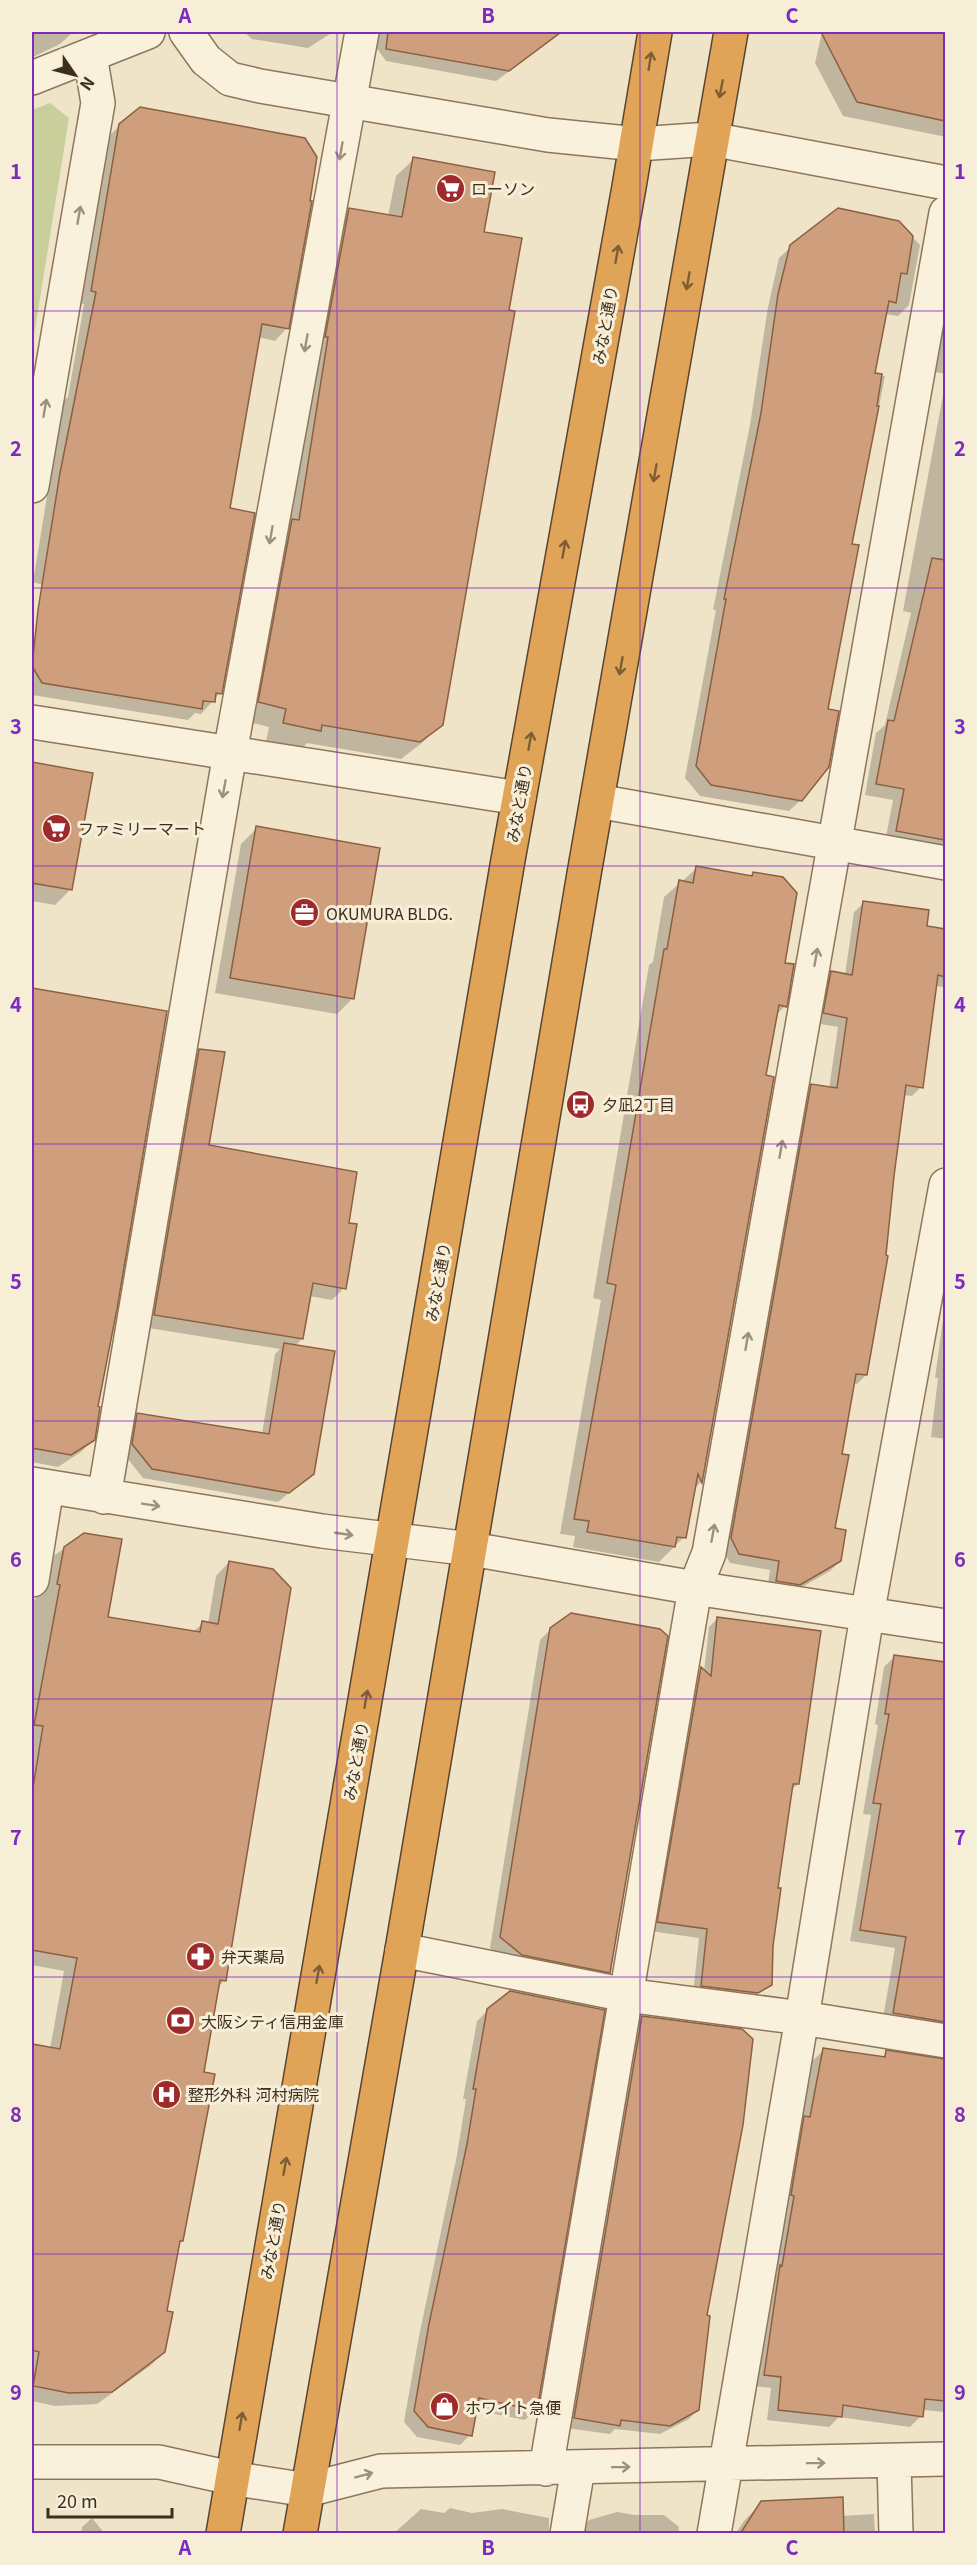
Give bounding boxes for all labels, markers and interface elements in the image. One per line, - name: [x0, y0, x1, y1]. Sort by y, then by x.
- text: A: [178, 0, 192, 29]
- text: B: [481, 0, 495, 29]
- text: C: [785, 0, 799, 29]
- north arrow: [45, 45, 105, 105]
- one-way arrow: [644, 52, 655, 72]
- text: N: [75, 72, 101, 96]
- one-way arrow: [715, 79, 726, 98]
- one-way arrow: [335, 141, 346, 161]
- text: 1: [10, 156, 22, 185]
- text: 1: [954, 156, 966, 185]
- supermarket icon: ローソン: [434, 172, 466, 204]
- place label: ローソン: [471, 176, 535, 200]
- one-way arrow: [73, 206, 84, 226]
- one-way arrow: [612, 244, 623, 264]
- one-way arrow: [682, 271, 693, 291]
- street label: みなと通り: [585, 284, 623, 366]
- one-way arrow: [300, 333, 311, 352]
- one-way arrow: [40, 398, 51, 418]
- text: 2: [10, 433, 22, 462]
- text: 2: [954, 433, 966, 462]
- one-way arrow: [649, 463, 660, 483]
- one-way arrow: [265, 525, 276, 544]
- one-way arrow: [559, 540, 570, 559]
- one-way arrow: [615, 655, 626, 675]
- text: 3: [10, 711, 22, 740]
- text: 3: [954, 711, 966, 740]
- one-way arrow: [524, 731, 535, 751]
- street label: みなと通り: [499, 762, 537, 844]
- one-way arrow: [218, 778, 229, 798]
- supermarket icon: ファミリーマート: [41, 812, 73, 844]
- place label: ファミリーマート: [78, 816, 206, 840]
- office icon: OKUMURA BLDG.: [289, 897, 321, 929]
- place label: OKUMURA BLDG.: [326, 901, 453, 925]
- one-way arrow: [811, 948, 822, 967]
- text: 4: [10, 989, 22, 1018]
- text: 4: [954, 989, 966, 1018]
- bus stop icon: 夕凪2丁目: [565, 1088, 597, 1120]
- place label: 夕凪2丁目: [602, 1092, 675, 1116]
- one-way arrow: [776, 1140, 787, 1159]
- street label: みなと通り: [418, 1241, 456, 1323]
- text: 5: [10, 1266, 22, 1295]
- text: 5: [954, 1266, 966, 1295]
- one-way arrow: [742, 1332, 753, 1351]
- one-way arrow: [141, 1499, 161, 1510]
- one-way arrow: [708, 1524, 719, 1543]
- one-way arrow: [334, 1528, 353, 1539]
- text: 6: [10, 1544, 22, 1573]
- text: 6: [954, 1544, 966, 1573]
- one-way arrow: [361, 1690, 372, 1710]
- street label: みなと通り: [336, 1720, 374, 1802]
- text: 7: [10, 1822, 22, 1851]
- text: 7: [954, 1822, 966, 1851]
- pharmacy icon: 弁天薬局: [184, 1940, 216, 1972]
- place label: 弁天薬局: [221, 1944, 285, 1968]
- one-way arrow: [313, 1965, 324, 1984]
- bank icon: 大阪シティ信用金庫: [164, 2005, 196, 2037]
- place label: 大阪シティ信用金庫: [201, 2009, 344, 2033]
- hospital icon: 整形外科 河村病院: [151, 2078, 183, 2110]
- place label: 整形外科 河村病院: [188, 2082, 320, 2106]
- text: 8: [10, 2099, 22, 2128]
- text: 8: [954, 2099, 966, 2128]
- one-way arrow: [280, 2157, 291, 2177]
- street label: みなと通り: [253, 2199, 291, 2281]
- text: 9: [10, 2377, 22, 2406]
- text: 9: [954, 2377, 966, 2406]
- shop icon: ホワイト急便: [428, 2391, 460, 2423]
- place label: ホワイト急便: [465, 2395, 561, 2419]
- one-way arrow: [236, 2411, 247, 2431]
- one-way arrow: [806, 2457, 826, 2469]
- one-way arrow: [611, 2461, 631, 2473]
- one-way arrow: [354, 2469, 373, 2481]
- scale bar: [48, 2481, 172, 2519]
- text: 20 m: [57, 2487, 98, 2513]
- text: A: [178, 2532, 192, 2561]
- text: B: [481, 2532, 495, 2561]
- text: C: [785, 2532, 799, 2561]

